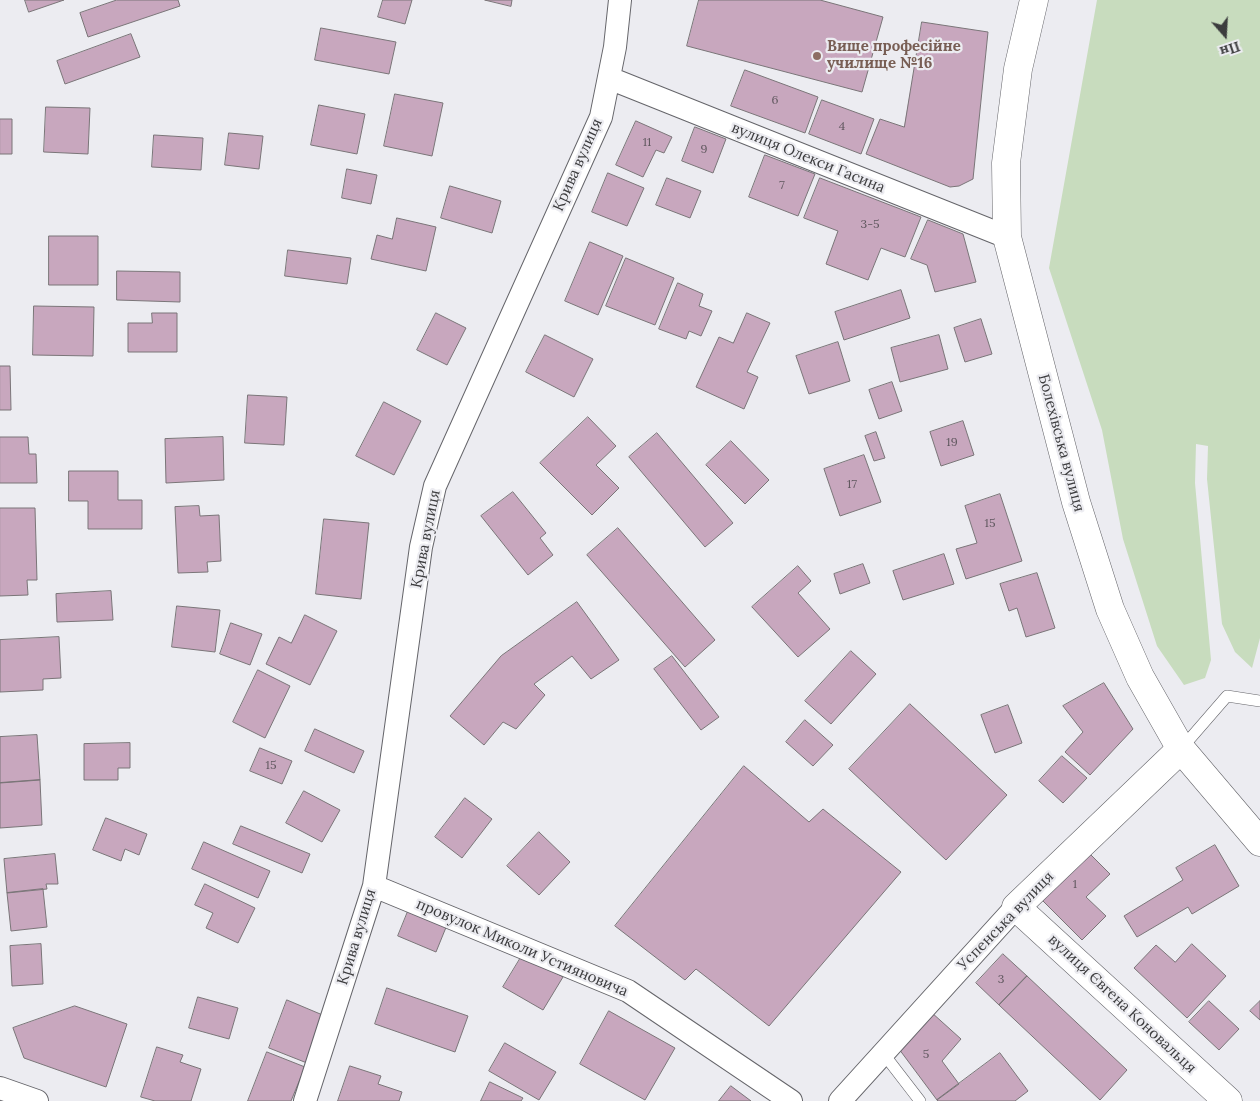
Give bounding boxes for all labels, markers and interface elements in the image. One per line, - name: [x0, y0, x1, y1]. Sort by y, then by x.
- north arrow: [1200, 10, 1250, 60]
- text: Пн: [1217, 37, 1242, 61]
- place label: Вище професійне училище №16: [827, 38, 961, 73]
- marker: Вище професійне училище №16: [811, 50, 823, 62]
- house number: 6: [772, 94, 778, 108]
- street label: Крива вулиця: [550, 116, 606, 214]
- street label: вулиця Олекси Гасина: [729, 119, 887, 197]
- house number: 4: [839, 120, 845, 134]
- house number: 11: [643, 136, 651, 150]
- house number: 9: [701, 143, 707, 157]
- house number: 7: [779, 179, 785, 193]
- house number: 3-5: [860, 218, 880, 232]
- street label: Болехівська вулиця: [1034, 372, 1088, 514]
- house number: 19: [946, 436, 958, 450]
- house number: 17: [847, 478, 857, 492]
- street label: Крива вулиця: [408, 488, 444, 590]
- house number: 15: [985, 517, 995, 531]
- house number: 15: [266, 759, 276, 773]
- street label: Успенська вулиця: [954, 868, 1058, 974]
- house number: 1: [1073, 878, 1077, 892]
- street label: Крива вулиця: [334, 887, 380, 987]
- street label: провулок Миколи Устияновича: [414, 895, 630, 1001]
- street label: вулиця Євгена Коновальця: [1044, 931, 1200, 1077]
- house number: 3: [998, 973, 1004, 987]
- house number: 5: [923, 1048, 929, 1062]

